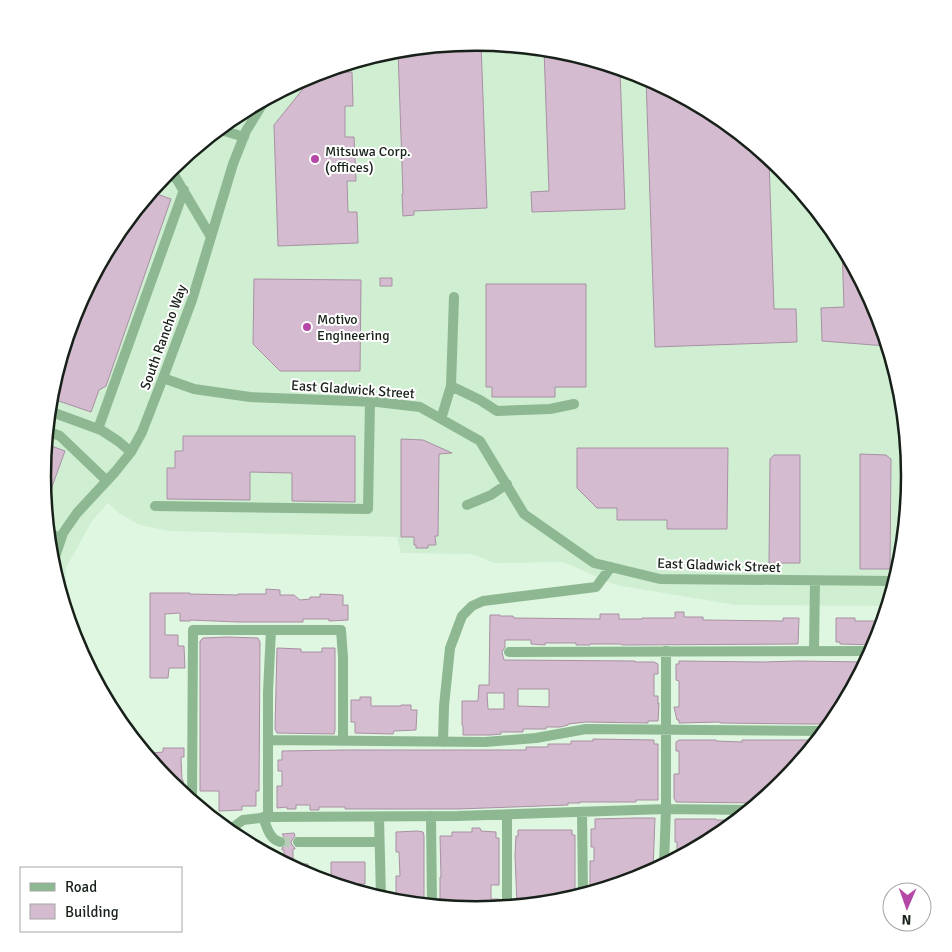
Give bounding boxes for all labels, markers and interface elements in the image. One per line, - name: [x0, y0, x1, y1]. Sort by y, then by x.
- place label: Mitsuwa Corp. (offices): [325, 143, 411, 176]
- marker: Mitsuwa Corp. (offices): [309, 153, 321, 165]
- street label: South Rancho Way: [137, 282, 191, 392]
- place label: Motivo Engineering: [317, 311, 390, 344]
- marker: Motivo Engineering: [301, 321, 313, 333]
- street label: East Gladwick Street: [291, 377, 415, 402]
- street label: East Gladwick Street: [657, 555, 781, 576]
- legend: [20, 867, 182, 932]
- text: Road: [65, 878, 97, 896]
- north arrow: [882, 882, 932, 932]
- text: Building: [65, 903, 119, 921]
- text: N: [901, 911, 912, 928]

